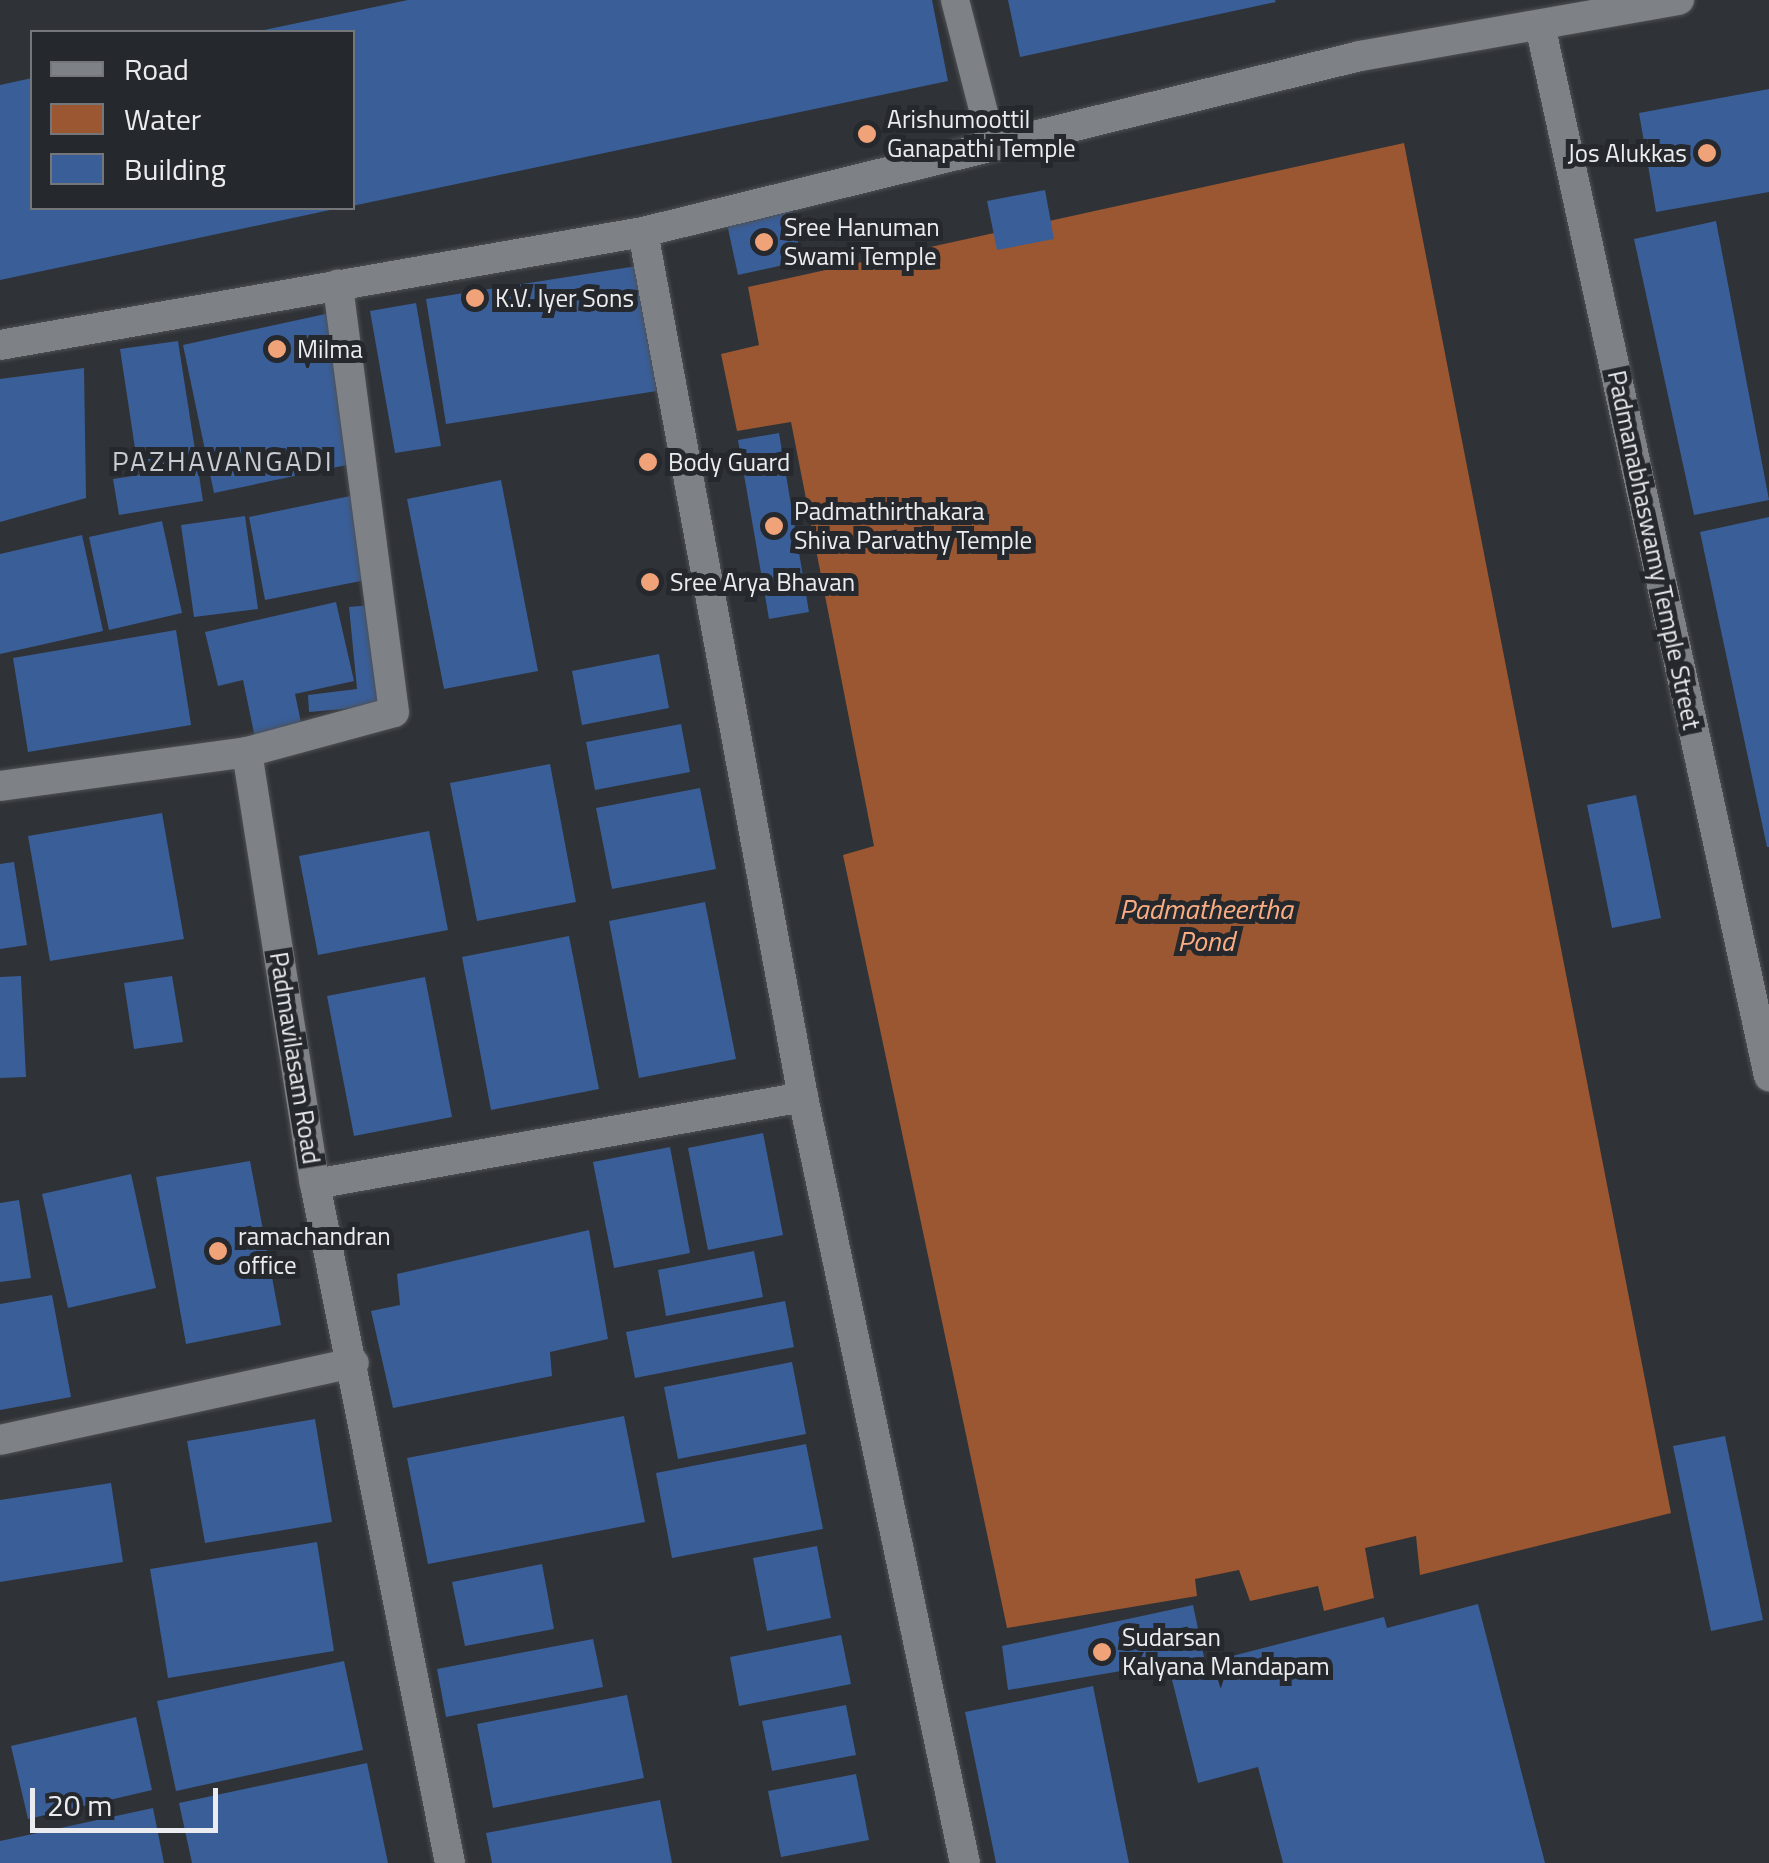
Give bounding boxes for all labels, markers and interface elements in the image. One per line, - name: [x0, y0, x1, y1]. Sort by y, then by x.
- legend: [30, 30, 355, 210]
- text: Road: [124, 46, 189, 92]
- text: Water: [124, 96, 201, 142]
- place label: Arishumoottil Ganapathi Temple: [887, 105, 1076, 164]
- marker: Arishumoottil Ganapathi Temple: [856, 123, 878, 145]
- place label: Jos Alukkas: [1568, 138, 1687, 168]
- marker: Jos Alukkas: [1696, 142, 1718, 164]
- text: Building: [124, 146, 226, 192]
- place label: Sree Hanuman Swami Temple: [784, 213, 940, 272]
- marker: Sree Hanuman Swami Temple: [753, 231, 775, 253]
- place label: K.V. Iyer Sons: [495, 283, 634, 313]
- marker: K.V. Iyer Sons: [464, 287, 486, 309]
- place label: Milma: [297, 334, 363, 364]
- marker: Milma: [266, 338, 288, 360]
- street label: Padmanabhaswamy Temple Street: [1601, 368, 1707, 732]
- district label: PAZHAVANGADI: [112, 444, 334, 478]
- place label: Body Guard: [668, 447, 790, 477]
- marker: Body Guard: [637, 451, 659, 473]
- place label: Padmathirthakara Shiva Parvathy Temple: [794, 497, 1032, 556]
- marker: Padmathirthakara Shiva Parvathy Temple: [763, 515, 785, 537]
- place label: Sree Arya Bhavan: [670, 567, 855, 597]
- marker: Sree Arya Bhavan: [639, 571, 661, 593]
- water label: Padmatheertha Pond: [1119, 892, 1293, 958]
- street label: Padmavilasam Road: [263, 950, 327, 1166]
- place label: ramachandran office: [238, 1222, 391, 1281]
- marker: ramachandran office: [207, 1240, 229, 1262]
- place label: Sudarsan Kalyana Mandapam: [1122, 1623, 1330, 1682]
- marker: Sudarsan Kalyana Mandapam: [1091, 1641, 1113, 1663]
- scale bar: [35, 1768, 222, 1830]
- text: 20 m: [47, 1782, 112, 1828]

